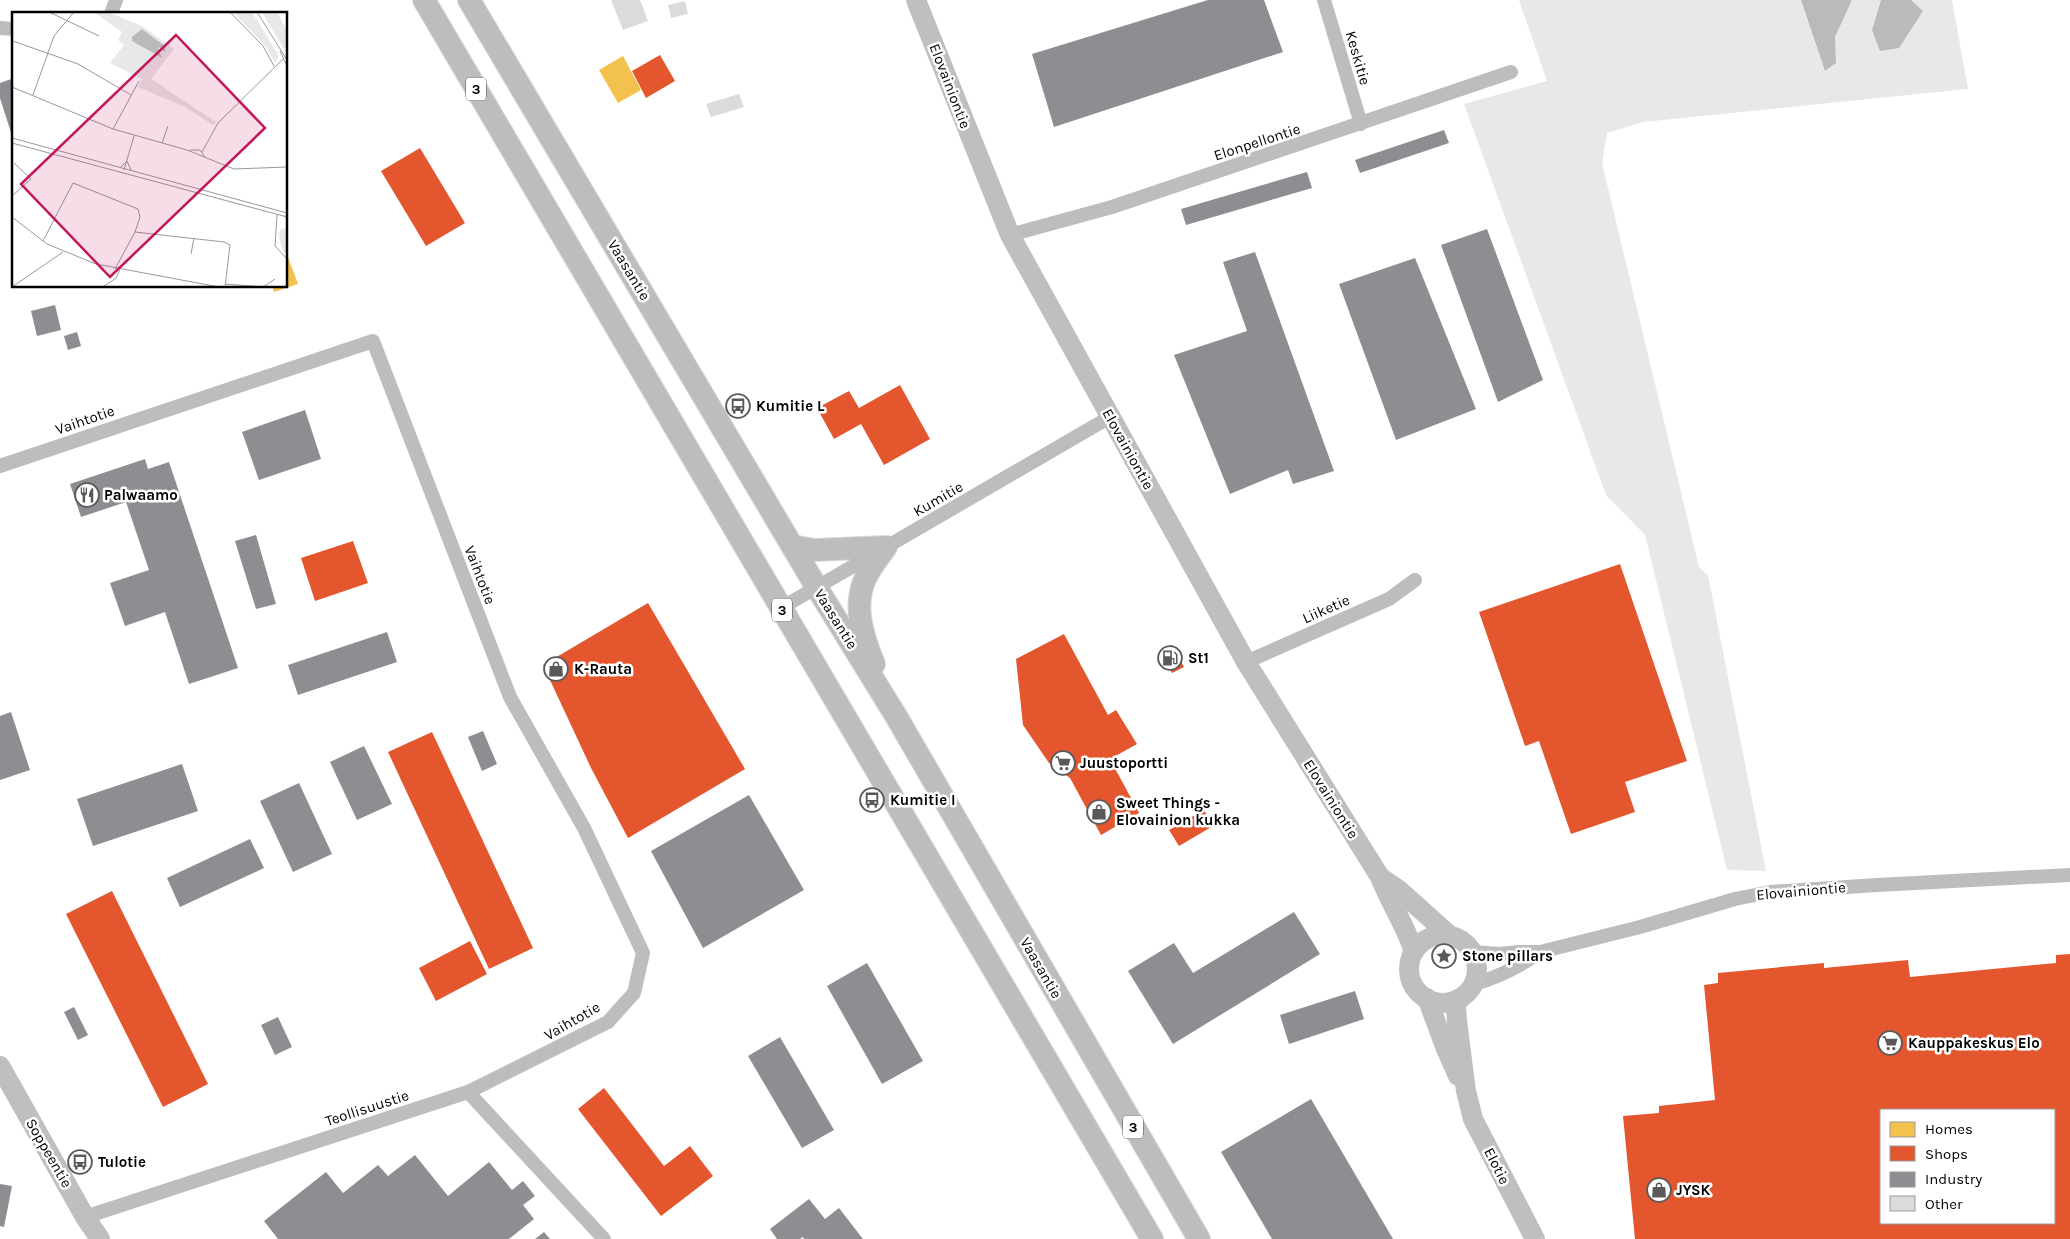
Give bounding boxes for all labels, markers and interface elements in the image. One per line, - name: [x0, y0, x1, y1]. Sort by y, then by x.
- inset map: [12, 12, 288, 288]
- street label: Keskitie: [1342, 29, 1374, 87]
- street label: Elovainiontie: [926, 41, 974, 131]
- road number: 3: [466, 78, 486, 100]
- street label: Elonpellontie: [1212, 120, 1302, 164]
- street label: Vaasantie: [604, 236, 654, 304]
- bus stop icon: Kumitie L: [725, 393, 751, 419]
- place label: Kumitie L: [756, 397, 825, 415]
- street label: Vaihtotie: [53, 401, 117, 439]
- street label: Elovainiontie: [1098, 405, 1158, 493]
- street label: Kumitie: [910, 478, 966, 520]
- restaurant icon: Palwaamo: [74, 482, 100, 508]
- place label: Palwaamo: [104, 486, 178, 504]
- street label: Vaihtotie: [461, 543, 499, 607]
- street label: Vaasantie: [810, 586, 862, 652]
- street label: Liiketie: [1300, 591, 1352, 627]
- road number: 3: [772, 598, 792, 622]
- fuel station icon: St1: [1157, 645, 1183, 671]
- place label: St1: [1188, 649, 1209, 667]
- shop icon: K-Rauta: [543, 656, 569, 682]
- place label: K-Rauta: [574, 660, 632, 678]
- supermarket icon: Juustoportti: [1050, 750, 1076, 776]
- place label: Juustoportti: [1080, 754, 1168, 772]
- street label: Elovainiontie: [1300, 756, 1362, 842]
- bus stop icon: Kumitie I: [859, 787, 885, 813]
- place label: Kumitie I: [890, 791, 956, 809]
- place label: Sweet Things - Elovainion kukka: [1116, 794, 1240, 829]
- shop icon: Sweet Things - Elovainion kukka: [1086, 799, 1112, 825]
- street label: Elovainiontie: [1756, 878, 1846, 904]
- street label: Vaasantie: [1016, 934, 1066, 1002]
- place icon: Stone pillars: [1431, 943, 1457, 969]
- place label: Stone pillars: [1462, 947, 1553, 965]
- street label: Vaihtotie: [541, 998, 603, 1044]
- supermarket icon: Kauppakeskus Elo: [1877, 1030, 1903, 1056]
- place label: Kauppakeskus Elo: [1908, 1034, 2040, 1052]
- street label: Teollisuustie: [323, 1086, 411, 1130]
- legend: [1880, 1109, 2055, 1224]
- street label: Soppeentie: [22, 1115, 76, 1191]
- road number: 3: [1123, 1116, 1143, 1138]
- text: Homes: [1925, 1120, 1973, 1138]
- street label: Elotie: [1480, 1145, 1514, 1187]
- text: Shops: [1925, 1145, 1968, 1163]
- bus stop icon: Tulotie: [67, 1149, 93, 1175]
- place label: Tulotie: [98, 1153, 146, 1171]
- text: Industry: [1925, 1170, 1982, 1188]
- shop icon: JYSK: [1646, 1177, 1672, 1203]
- place label: JYSK: [1676, 1181, 1711, 1199]
- text: Other: [1925, 1195, 1963, 1213]

